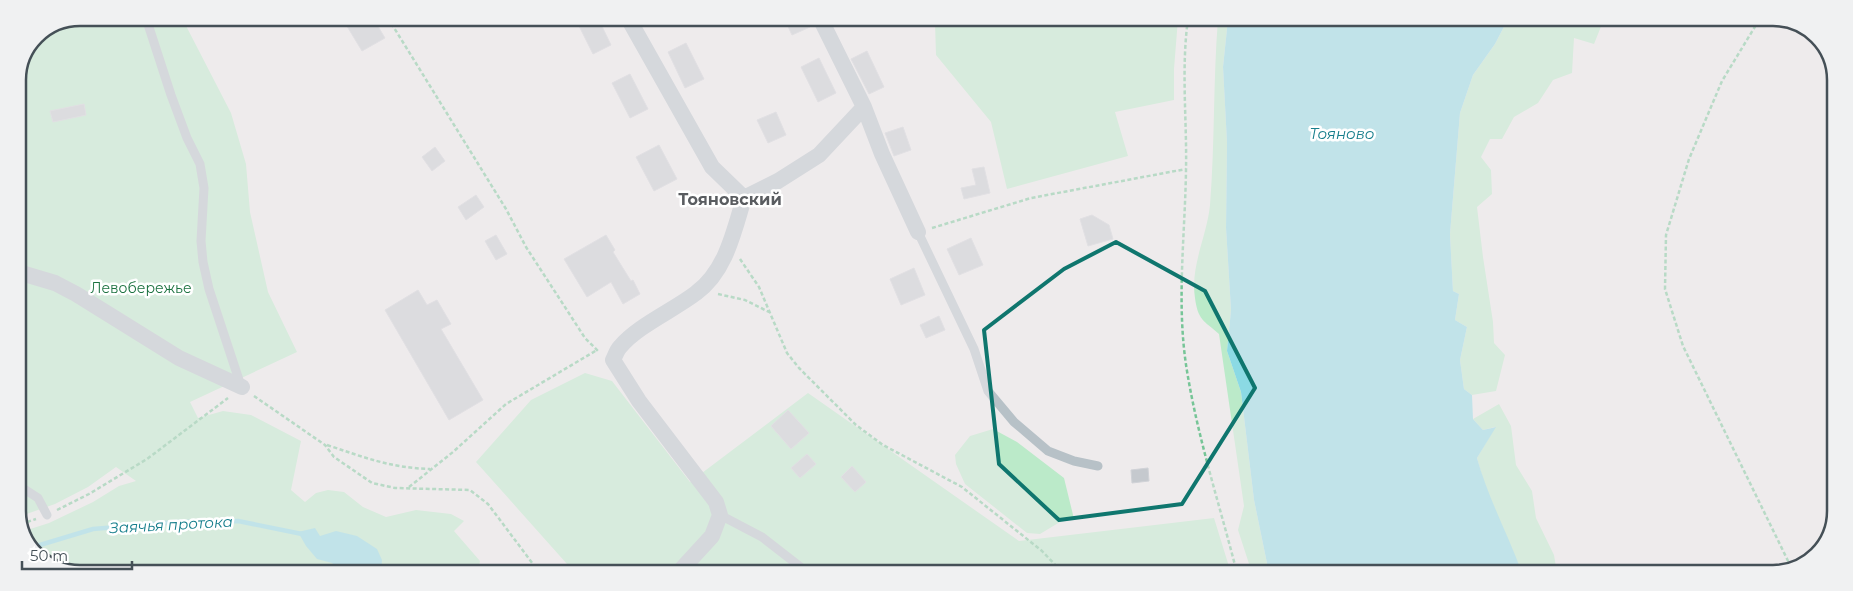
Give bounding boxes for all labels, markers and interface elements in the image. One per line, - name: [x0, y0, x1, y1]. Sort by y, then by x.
- water label: Тояново: [1309, 124, 1375, 143]
- district label: Тояновский: [678, 190, 782, 209]
- park label: Левобережье: [90, 279, 192, 297]
- water label: Заячья протока: [108, 512, 233, 537]
- scale bar: [22, 538, 132, 570]
- text: 50 m: [30, 546, 68, 565]

